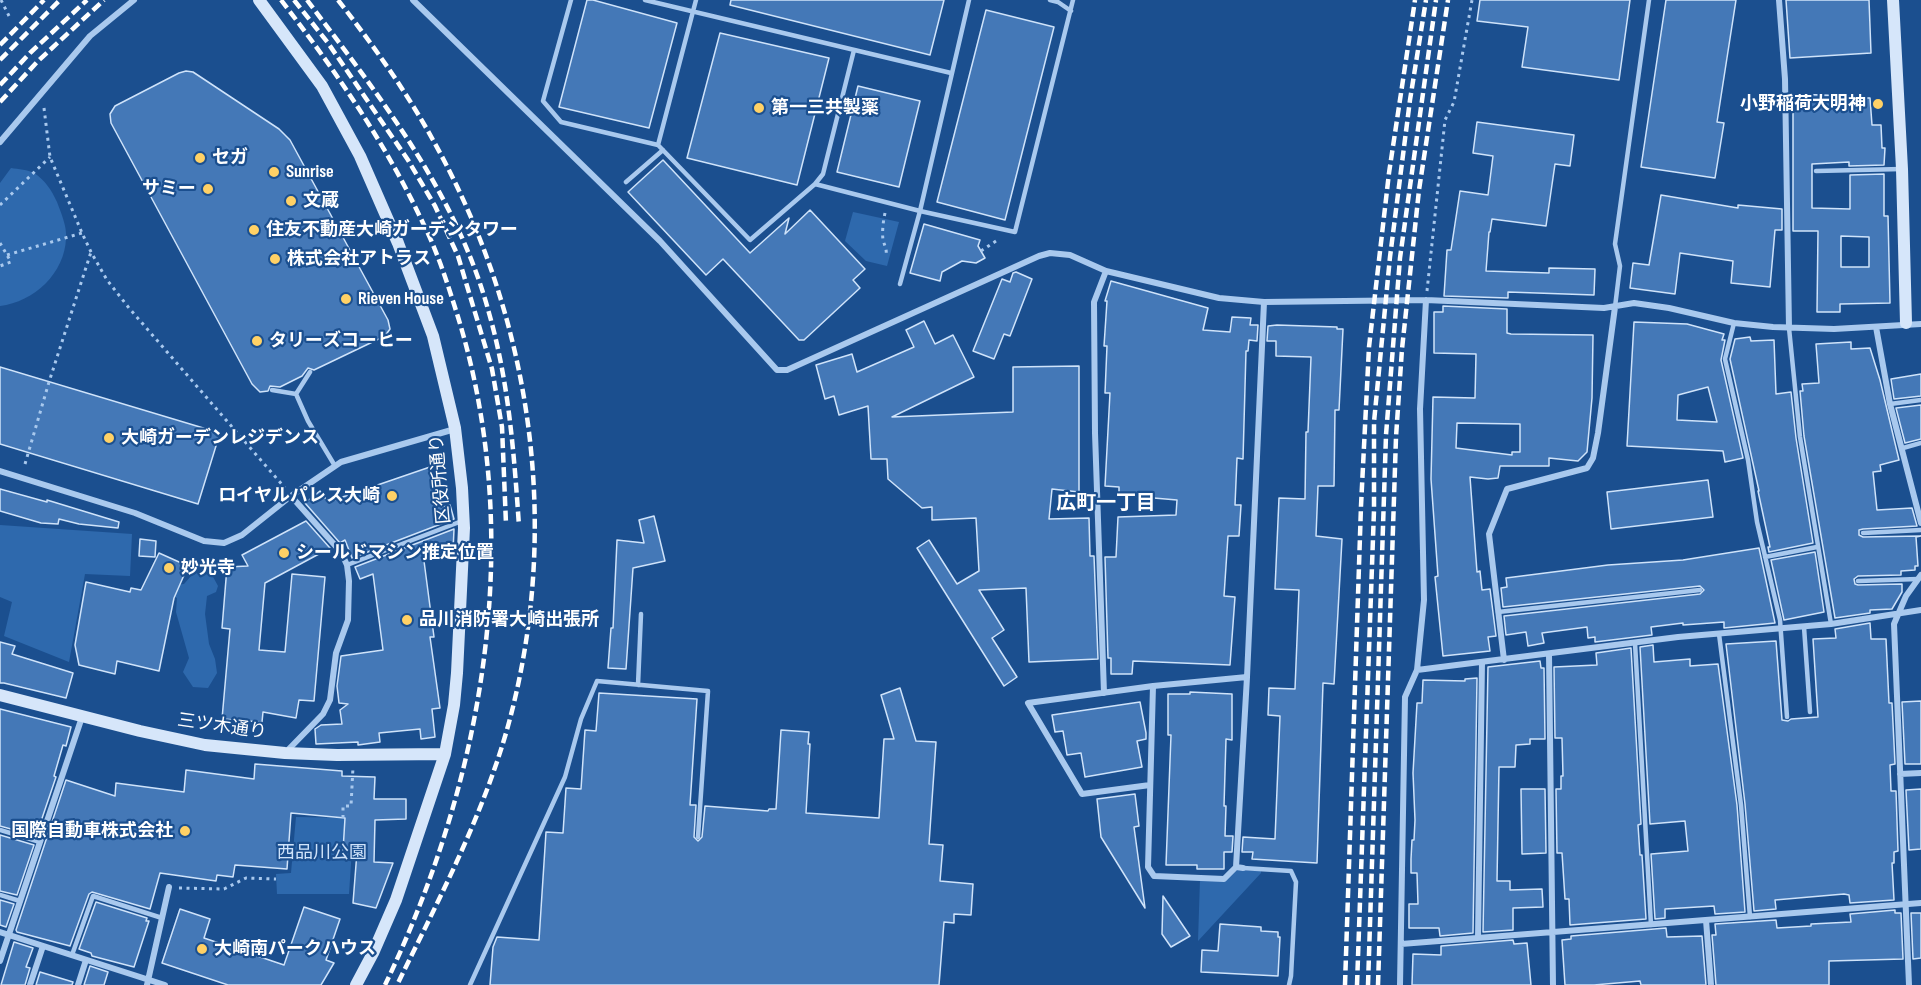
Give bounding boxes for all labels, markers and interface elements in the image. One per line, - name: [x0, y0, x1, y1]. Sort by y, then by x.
- place label: 小野稲荷大明神: [1740, 93, 1866, 115]
- place label: 第一三共製薬: [771, 97, 879, 119]
- marker: 小野稲荷大明神: [1871, 97, 1885, 111]
- marker: 第一三共製薬: [752, 101, 766, 115]
- place label: セガ: [212, 147, 248, 169]
- marker: セガ: [193, 151, 207, 165]
- place label: Sunrise: [286, 161, 334, 183]
- marker: Sunrise: [267, 165, 281, 179]
- place label: サミー: [142, 178, 196, 200]
- marker: サミー: [201, 182, 215, 196]
- place label: 文蔵: [303, 190, 339, 212]
- marker: 文蔵: [284, 194, 298, 208]
- place label: 住友不動産大崎ガーデンタワー: [266, 219, 518, 241]
- marker: 住友不動産大崎ガーデンタワー: [247, 223, 261, 237]
- place label: 株式会社アトラス: [287, 248, 431, 270]
- marker: 株式会社アトラス: [268, 252, 282, 266]
- place label: Rieven House: [358, 288, 444, 310]
- marker: Rieven House: [339, 292, 353, 306]
- place label: タリーズコーヒー: [269, 330, 413, 352]
- marker: タリーズコーヒー: [250, 334, 264, 348]
- place label: 大崎ガーデンレジデンス: [121, 427, 319, 449]
- marker: 大崎ガーデンレジデンス: [102, 431, 116, 445]
- street label: 区役所通り: [426, 433, 456, 525]
- place label: ロイヤルパレス大崎: [218, 485, 380, 507]
- marker: ロイヤルパレス大崎: [385, 489, 399, 503]
- district label: 広町一丁目: [1056, 492, 1156, 516]
- place label: シールドマシン推定位置: [296, 542, 494, 564]
- marker: シールドマシン推定位置: [277, 546, 291, 560]
- place label: 妙光寺: [181, 557, 235, 579]
- marker: 妙光寺: [162, 561, 176, 575]
- place label: 品川消防署大崎出張所: [419, 609, 599, 631]
- marker: 品川消防署大崎出張所: [400, 613, 414, 627]
- street label: 三ツ木通り: [176, 710, 268, 744]
- place label: 国際自動車株式会社: [11, 820, 173, 842]
- marker: 国際自動車株式会社: [178, 824, 192, 838]
- park label: 西品川公園: [277, 842, 367, 864]
- place label: 大崎南パークハウス: [214, 938, 376, 960]
- marker: 大崎南パークハウス: [195, 942, 209, 956]

